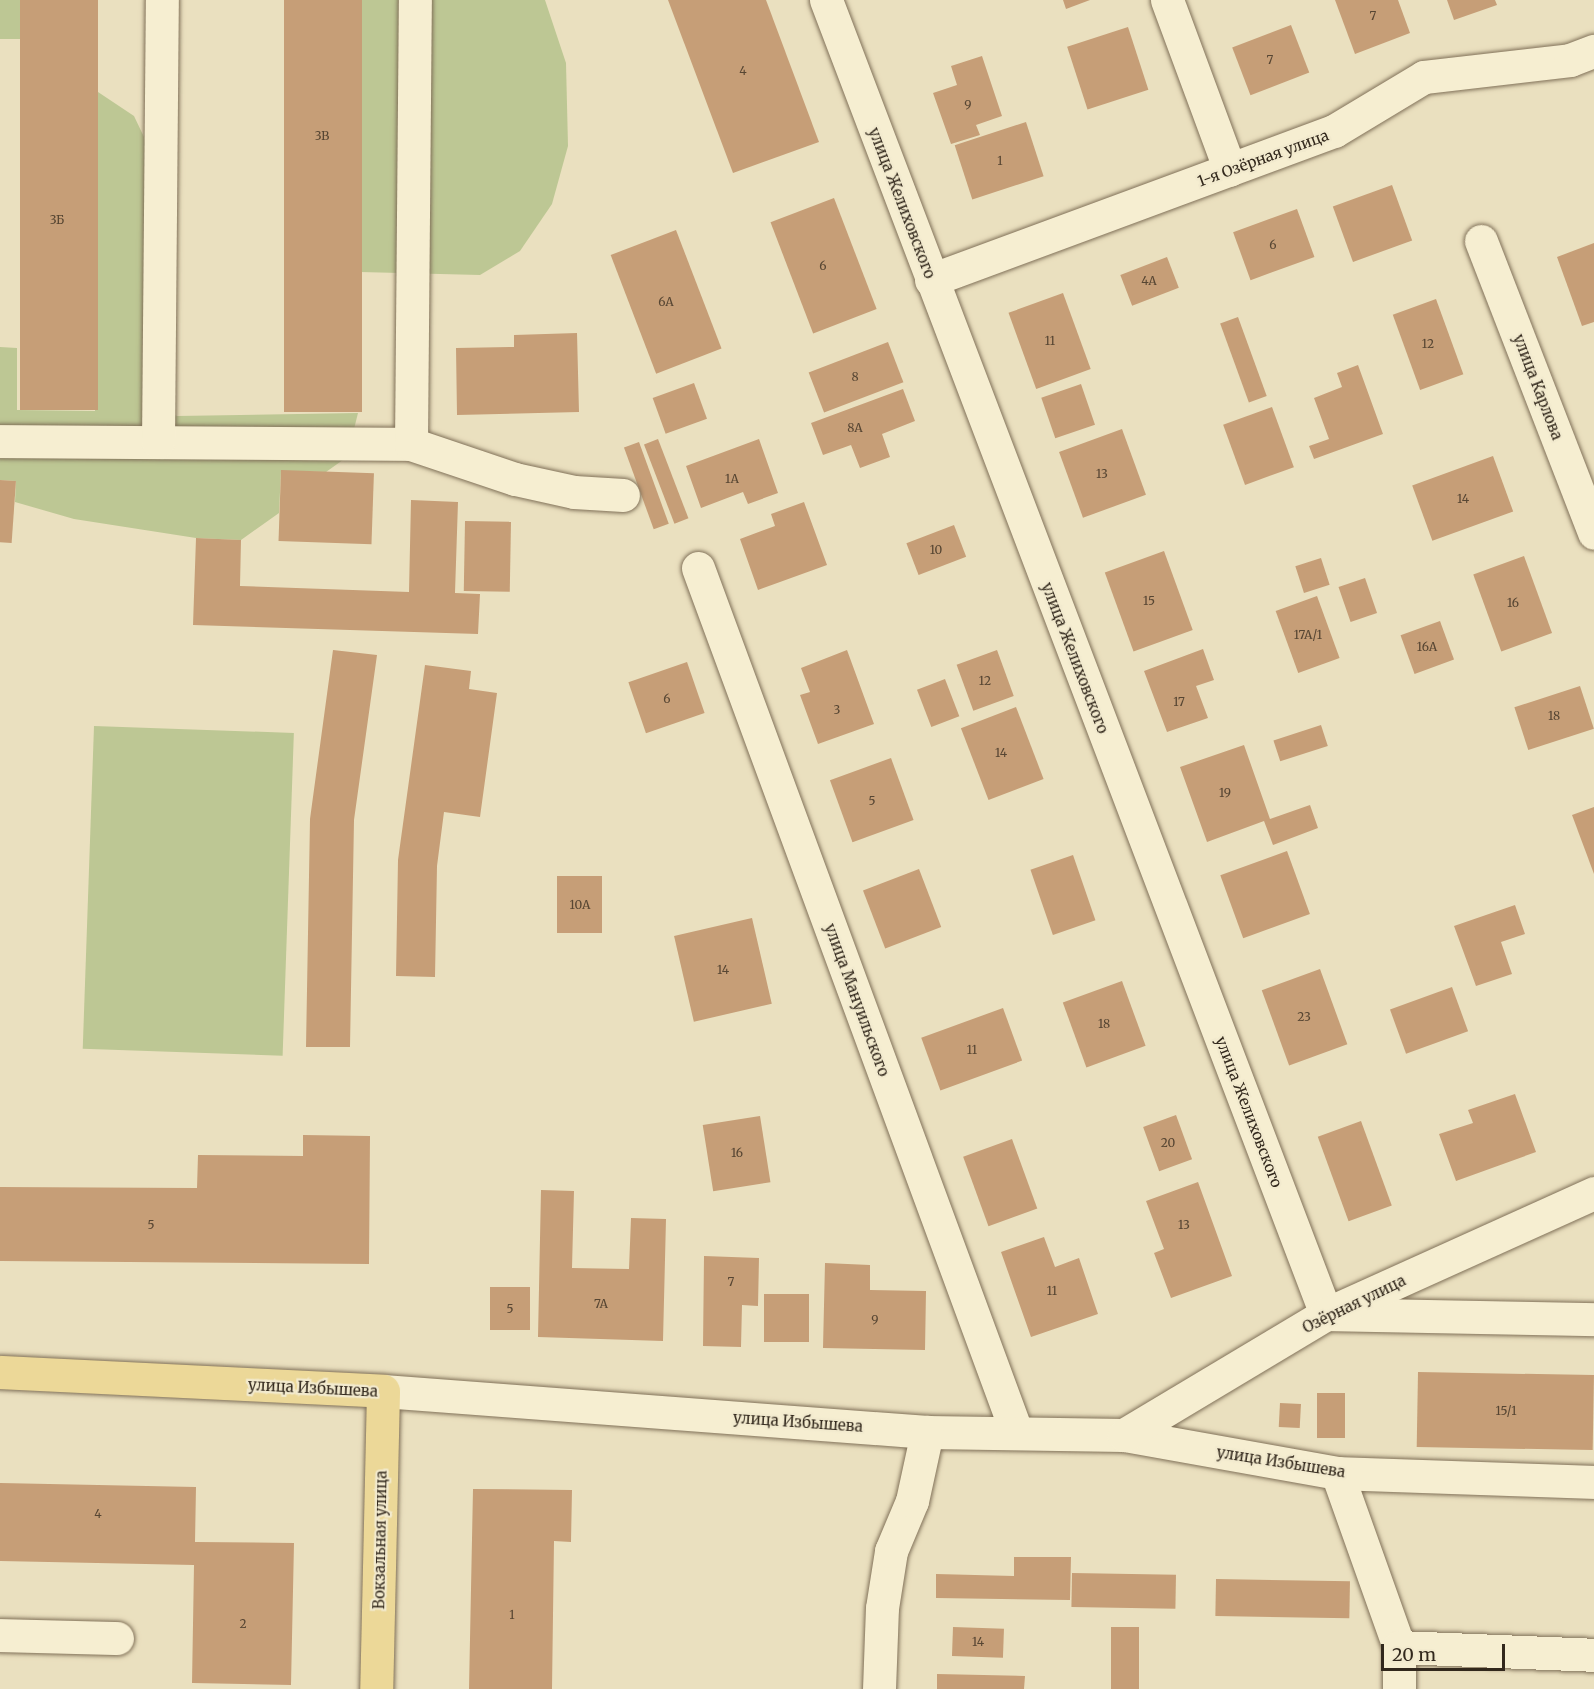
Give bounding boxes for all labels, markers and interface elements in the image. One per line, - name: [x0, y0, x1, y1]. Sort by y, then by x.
- house number: 7: [1370, 9, 1376, 23]
- house number: 7: [1267, 53, 1273, 67]
- house number: 4: [739, 64, 747, 78]
- house number: 9: [964, 98, 972, 112]
- street label: улица Желиховского: [865, 125, 939, 281]
- street label: 1-я Озёрная улица: [1195, 126, 1331, 190]
- house number: 3В: [315, 129, 329, 143]
- house number: 1: [997, 154, 1003, 168]
- house number: 3Б: [50, 213, 64, 227]
- house number: 6: [1269, 238, 1277, 252]
- house number: 6: [819, 259, 827, 273]
- house number: 4А: [1141, 274, 1157, 288]
- house number: 6А: [658, 295, 674, 309]
- street label: улица Карлова: [1510, 332, 1566, 442]
- house number: 11: [1045, 334, 1055, 348]
- house number: 12: [1422, 337, 1434, 351]
- house number: 8: [851, 370, 859, 384]
- house number: 8А: [847, 421, 863, 435]
- house number: 13: [1096, 467, 1108, 481]
- house number: 1А: [725, 472, 739, 486]
- house number: 14: [1457, 492, 1469, 506]
- house number: 10: [930, 543, 942, 557]
- street label: улица Желиховского: [1038, 580, 1112, 736]
- house number: 15: [1143, 594, 1155, 608]
- house number: 16: [1507, 596, 1519, 610]
- house number: 17А/1: [1294, 628, 1322, 642]
- house number: 16А: [1417, 640, 1437, 654]
- house number: 12: [979, 674, 991, 688]
- house number: 6: [663, 692, 671, 706]
- house number: 17: [1173, 695, 1185, 709]
- house number: 3: [834, 703, 840, 717]
- house number: 18: [1548, 709, 1560, 723]
- house number: 14: [995, 746, 1007, 760]
- house number: 19: [1219, 786, 1231, 800]
- house number: 5: [868, 794, 876, 808]
- house number: 10А: [570, 898, 590, 912]
- street label: улица Мануильского: [821, 921, 893, 1079]
- house number: 14: [717, 963, 729, 977]
- house number: 23: [1297, 1010, 1311, 1024]
- house number: 18: [1098, 1017, 1110, 1031]
- street label: улица Желиховского: [1212, 1034, 1286, 1190]
- house number: 11: [967, 1043, 977, 1057]
- house number: 20: [1161, 1136, 1175, 1150]
- house number: 16: [731, 1146, 743, 1160]
- house number: 5: [147, 1218, 155, 1232]
- house number: 13: [1178, 1218, 1190, 1232]
- street label: Озёрная улица: [1300, 1271, 1408, 1337]
- house number: 7: [728, 1275, 734, 1289]
- house number: 11: [1047, 1284, 1057, 1298]
- house number: 7А: [594, 1297, 608, 1311]
- house number: 5: [506, 1302, 514, 1316]
- house number: 9: [871, 1313, 879, 1327]
- street label: улица Избышева: [248, 1376, 378, 1400]
- house number: 15/1: [1495, 1404, 1517, 1418]
- street label: улица Избышева: [732, 1408, 864, 1436]
- street label: улица Избышева: [1215, 1443, 1347, 1481]
- street label: Вокзальная улица: [370, 1471, 390, 1609]
- house number: 4: [94, 1507, 102, 1521]
- house number: 1: [509, 1608, 515, 1622]
- house number: 2: [239, 1617, 247, 1631]
- scale bar: [1384, 1632, 1508, 1670]
- house number: 14: [972, 1635, 984, 1649]
- text: 20 m: [1392, 1643, 1436, 1666]

